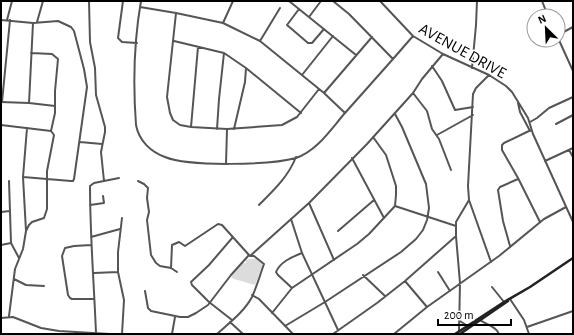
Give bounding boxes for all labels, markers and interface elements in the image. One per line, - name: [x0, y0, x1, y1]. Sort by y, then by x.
- north arrow: [526, 8, 566, 48]
- text: N: [536, 13, 548, 26]
- street label: AVENUE DRIVE: [416, 20, 509, 81]
- scale bar: [438, 301, 511, 327]
- text: 200 m: [444, 309, 474, 321]

